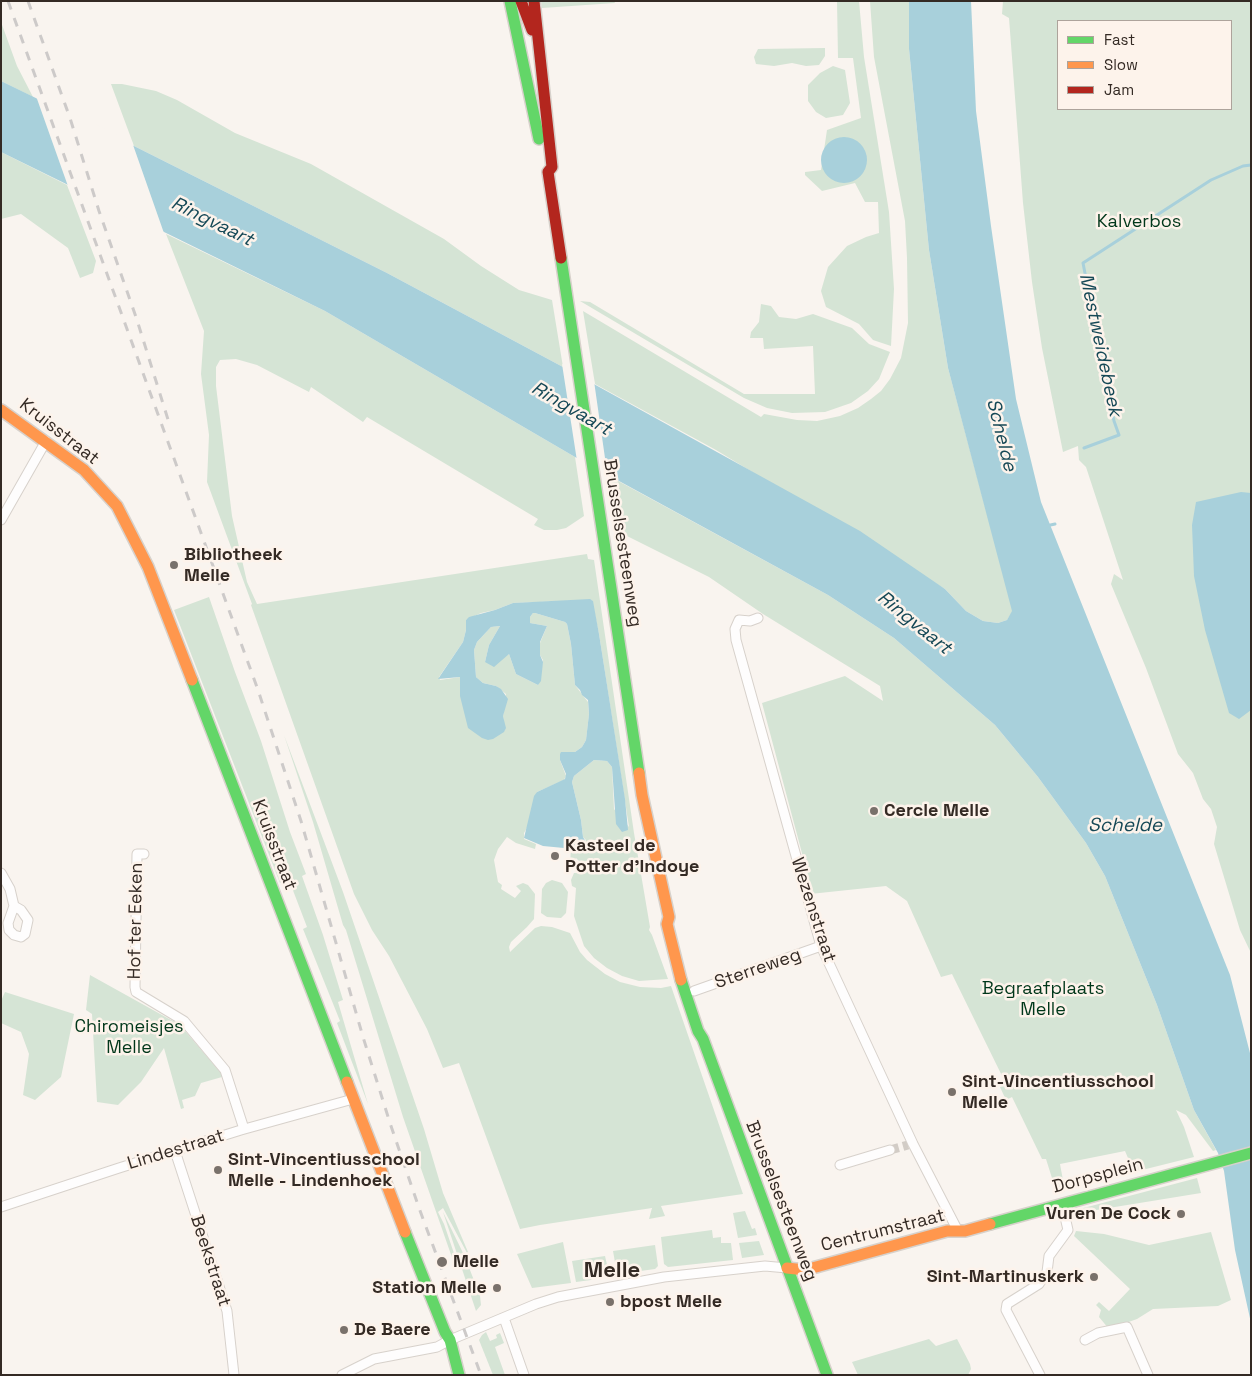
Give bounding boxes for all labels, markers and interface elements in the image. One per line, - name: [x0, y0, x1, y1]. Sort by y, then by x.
- legend: [1057, 20, 1232, 110]
- text: Fast: [1104, 30, 1135, 49]
- text: Slow: [1104, 55, 1138, 74]
- text: Jam: [1104, 80, 1134, 99]
- water label: Ringvaart: [167, 192, 257, 252]
- park label: Kalverbos: [1097, 211, 1181, 233]
- water label: Mestweidebeek: [1074, 271, 1126, 419]
- water label: Ringvaart: [527, 377, 615, 441]
- street label: Kruisstraat: [15, 394, 103, 470]
- water label: Schelde: [981, 396, 1021, 474]
- street label: Brusselsesteenweg: [598, 457, 646, 629]
- place label: Bibliotheek Melle: [184, 544, 283, 586]
- marker: Bibliotheek Melle: [168, 559, 180, 571]
- water label: Ringvaart: [873, 586, 955, 660]
- street label: Kruisstraat: [247, 797, 301, 893]
- place label: Cercle Melle: [884, 800, 989, 822]
- marker: Cercle Melle: [868, 805, 880, 817]
- water label: Schelde: [1088, 815, 1162, 837]
- place label: Kasteel de Potter d'Indoye: [565, 835, 699, 878]
- marker: Kasteel de Potter d'Indoye: [549, 850, 561, 862]
- street label: Wezenstraat: [786, 855, 840, 965]
- street label: Hof ter Eeken: [124, 862, 148, 980]
- street label: Sterreweg: [712, 944, 804, 994]
- park label: Begraafplaats Melle: [982, 978, 1104, 1021]
- park label: Chiromeisjes Melle: [74, 1016, 184, 1058]
- place label: Sint-Vincentiusschool Melle: [962, 1071, 1154, 1114]
- marker: Sint-Vincentiusschool Melle: [946, 1086, 958, 1098]
- street label: Brusselsesteenweg: [740, 1118, 822, 1284]
- street label: Lindestraat: [125, 1125, 227, 1175]
- place label: Sint-Vincentiusschool Melle - Lindenhoek: [228, 1149, 420, 1192]
- street label: Dorpsplein: [1050, 1154, 1146, 1198]
- marker: Sint-Vincentiusschool Melle - Lindenhoek: [212, 1164, 224, 1176]
- place label: Vuren De Cock: [1046, 1203, 1171, 1225]
- street label: Centrumstraat: [819, 1205, 947, 1257]
- marker: Vuren De Cock: [1175, 1208, 1187, 1220]
- street label: Beekstraat: [185, 1212, 235, 1310]
- place label: Melle: [453, 1251, 499, 1273]
- marker: Melle: [435, 1255, 449, 1269]
- district label: Melle: [584, 1258, 640, 1284]
- place label: Sint-Martinuskerk: [927, 1266, 1084, 1288]
- marker: Sint-Martinuskerk: [1088, 1271, 1100, 1283]
- place label: Station Melle: [372, 1277, 487, 1299]
- marker: Station Melle: [491, 1282, 503, 1294]
- place label: bpost Melle: [620, 1291, 722, 1313]
- marker: bpost Melle: [604, 1296, 616, 1308]
- place label: De Baere: [354, 1319, 431, 1341]
- marker: De Baere: [338, 1324, 350, 1336]

